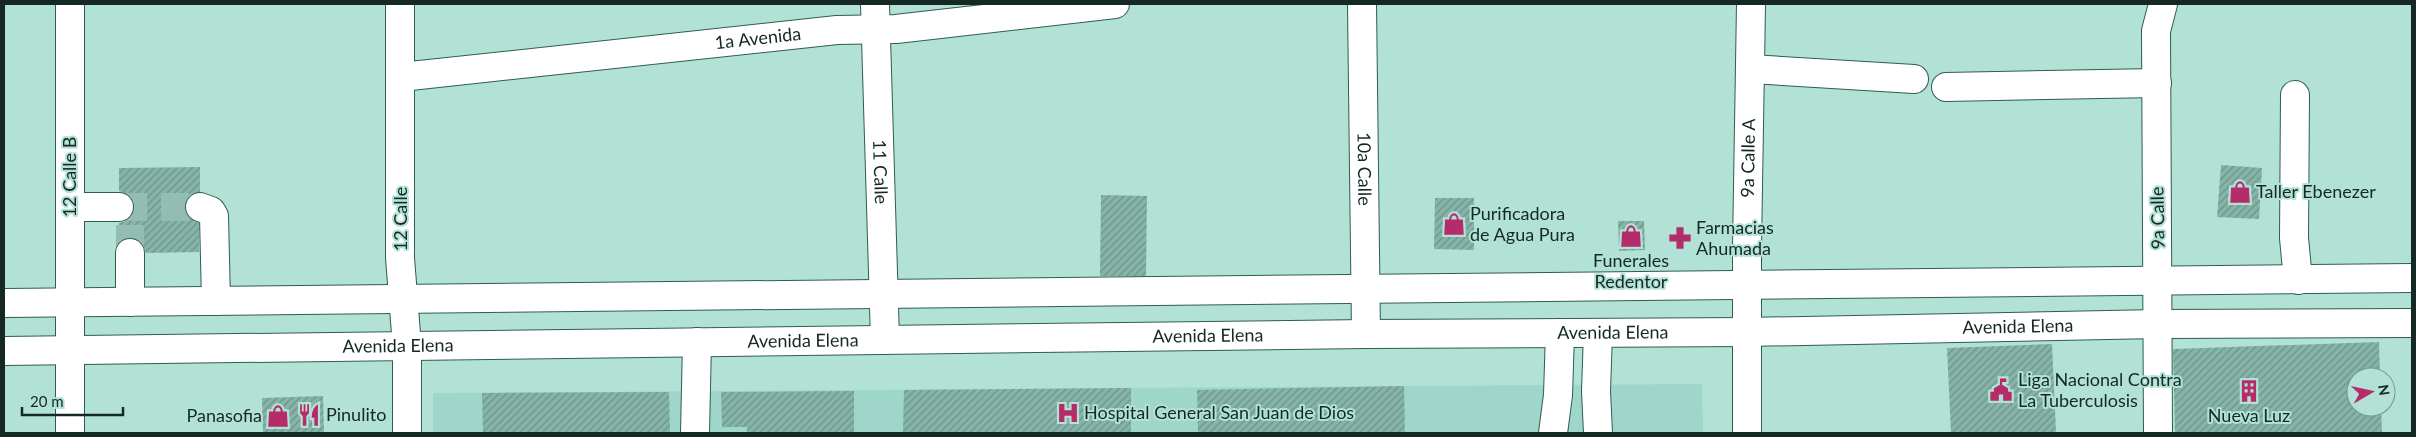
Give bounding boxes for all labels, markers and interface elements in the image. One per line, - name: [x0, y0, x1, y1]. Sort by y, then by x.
- street label: 1a Avenida: [713, 22, 802, 53]
- street label: 9a Calle A: [1736, 117, 1759, 198]
- street label: 10a Calle: [1354, 132, 1376, 206]
- street label: 12 Calle B: [58, 137, 80, 217]
- street label: 11 Calle: [869, 139, 893, 204]
- shop icon: Taller Ebenezer: [2227, 179, 2253, 205]
- place label: Taller Ebenezer: [2256, 180, 2376, 202]
- street label: 9a Calle: [2145, 186, 2169, 250]
- street label: 12 Calle: [389, 187, 411, 251]
- place label: Purificadora de Agua Pura: [1470, 202, 1575, 245]
- shop icon: Purificadora de Agua Pura: [1441, 211, 1467, 237]
- place label: Farmacias Ahumada: [1696, 216, 1774, 259]
- shop icon: Funerales Redentor: [1618, 223, 1644, 249]
- pharmacy icon: Farmacias Ahumada: [1667, 225, 1693, 251]
- place label: Funerales Redentor: [1593, 249, 1669, 292]
- street label: Avenida Elena: [1962, 314, 2074, 338]
- street label: Avenida Elena: [1557, 320, 1669, 343]
- street label: Avenida Elena: [1152, 323, 1264, 347]
- street label: Avenida Elena: [747, 328, 859, 352]
- street label: Avenida Elena: [342, 333, 454, 357]
- north arrow: [2346, 367, 2396, 417]
- place label: Liga Nacional Contra La Tuberculosis: [2018, 368, 2182, 411]
- public building icon: Liga Nacional Contra La Tuberculosis: [1988, 377, 2014, 403]
- building icon: Nueva Luz: [2236, 378, 2262, 404]
- text: N: [2375, 383, 2394, 397]
- scale bar: [22, 384, 124, 416]
- text: 20 m: [30, 392, 64, 410]
- hospital icon: Hospital General San Juan de Dios: [1055, 400, 1081, 426]
- place label: Hospital General San Juan de Dios: [1084, 401, 1354, 423]
- restaurant icon: Pinulito: [296, 402, 322, 428]
- shop icon: Panasofia: [265, 403, 291, 429]
- place label: Pinulito: [326, 403, 386, 425]
- place label: Panasofia: [186, 404, 262, 426]
- place label: Nueva Luz: [2208, 404, 2290, 426]

